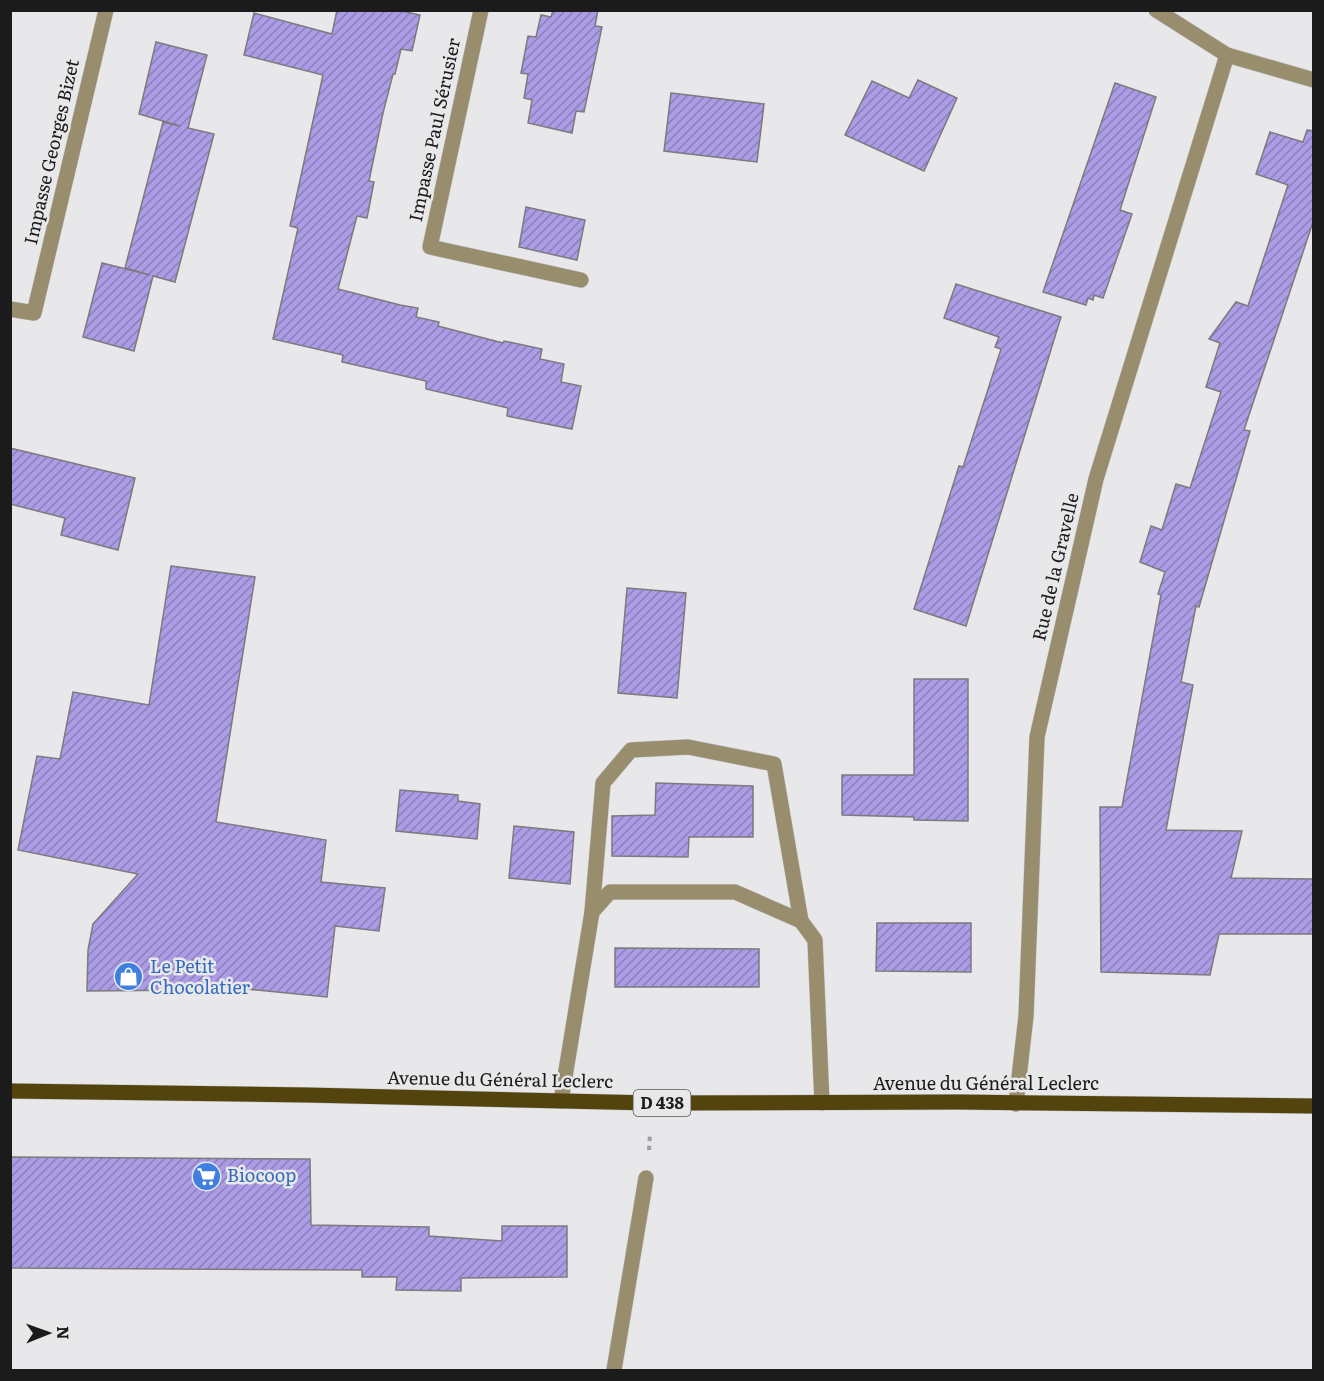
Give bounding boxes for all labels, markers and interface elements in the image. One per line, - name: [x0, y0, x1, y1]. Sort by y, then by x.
- street label: Impasse Paul Sérusier: [401, 35, 466, 224]
- street label: Impasse Georges Bizet: [16, 56, 85, 247]
- street label: Rue de la Gravelle: [1024, 490, 1085, 643]
- place label: Le Petit Chocolatier: [150, 952, 251, 1000]
- shop icon: Le Petit Chocolatier: [113, 961, 145, 993]
- street label: Avenue du Général Leclerc: [387, 1063, 613, 1094]
- street label: Avenue du Général Leclerc: [873, 1069, 1099, 1096]
- road number: D 438: [634, 1090, 690, 1116]
- supermarket icon: Biocoop: [190, 1160, 222, 1192]
- place label: Biocoop: [227, 1161, 296, 1188]
- north arrow: [18, 1303, 78, 1363]
- text: N: [52, 1326, 76, 1340]

